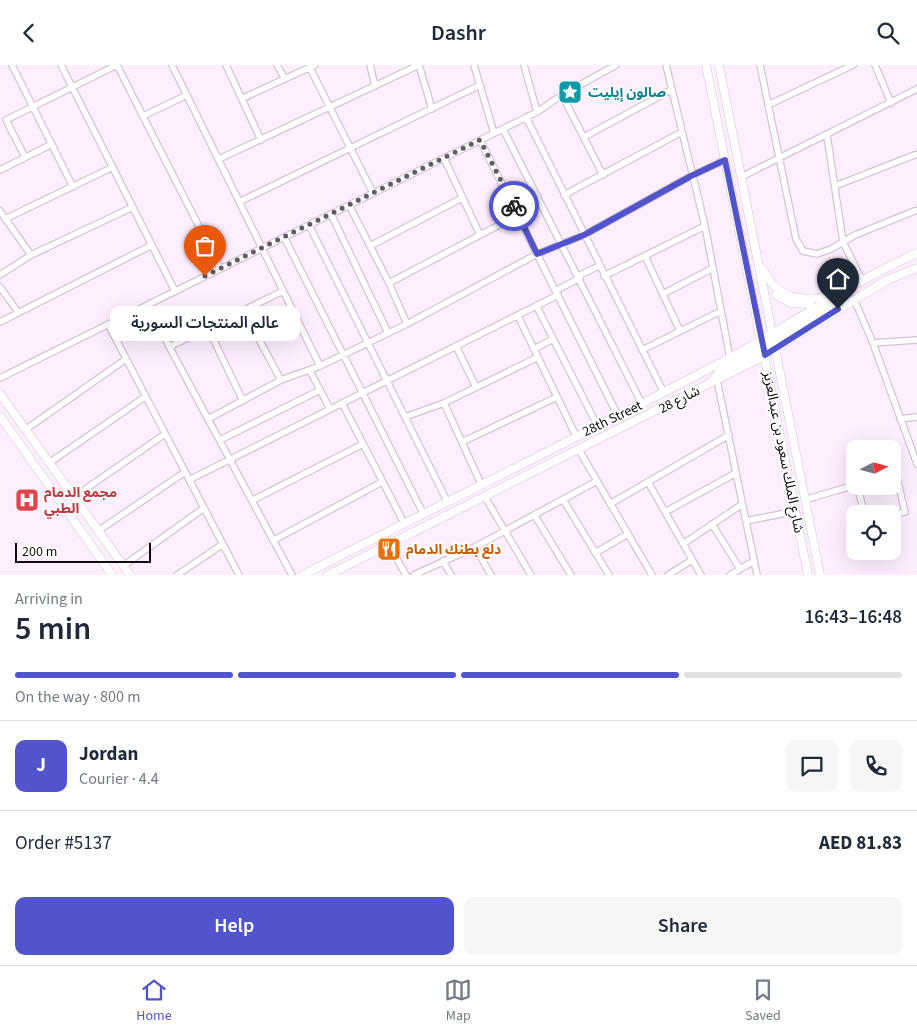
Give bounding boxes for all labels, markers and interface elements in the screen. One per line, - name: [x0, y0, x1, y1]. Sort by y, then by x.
- text: Dashr: [431, 17, 486, 49]
- icon: back: [15, 19, 43, 47]
- icon: search: [874, 19, 902, 47]
- place icon: صالون إيليت: [557, 79, 583, 105]
- place label: صالون إيليت: [588, 83, 666, 103]
- courier: [489, 181, 539, 231]
- icon: bike: [500, 192, 528, 220]
- pin: [184, 225, 226, 276]
- icon: bag: [191, 232, 219, 260]
- pin: [817, 258, 859, 309]
- icon: home: [824, 265, 852, 293]
- callout: عالم المنتجات السورية: [110, 306, 300, 341]
- text: عالم المنتجات السورية: [131, 312, 279, 334]
- street label: شارع الملك سعود بن عبدالعزيز: [757, 369, 809, 535]
- street label: شارع 28: [655, 381, 704, 419]
- street label: 28th Street: [579, 396, 646, 442]
- north arrow: [846, 440, 901, 495]
- map controls: [846, 440, 901, 560]
- place label: مجمع الدمام الطبي: [44, 483, 117, 519]
- hospital icon: مجمع الدمام الطبي: [14, 487, 40, 513]
- button: locate: [846, 505, 901, 560]
- restaurant icon: دلع بطنك الدمام: [376, 536, 402, 562]
- scale bar: [15, 540, 151, 563]
- place label: دلع بطنك الدمام: [406, 540, 501, 560]
- text: 200 m: [22, 542, 57, 562]
- text: Arriving in: [15, 588, 83, 610]
- text: 16:43–16:48: [804, 604, 902, 631]
- text: 5 min: [15, 606, 91, 652]
- text: On the way · 800 m: [15, 686, 140, 708]
- button: chat: [786, 740, 838, 792]
- button: phone: [850, 740, 902, 792]
- text: Jordan: [79, 741, 138, 768]
- text: J: [36, 752, 46, 779]
- text: Courier · 4.4: [79, 768, 159, 790]
- text: Order #5137: [15, 830, 112, 857]
- text: AED 81.83: [819, 830, 902, 857]
- button: Help: [15, 897, 454, 955]
- button: Share: [464, 897, 902, 955]
- tab: Home: [136, 976, 172, 1026]
- tab: Map: [444, 976, 472, 1026]
- tab: Saved: [745, 976, 781, 1026]

